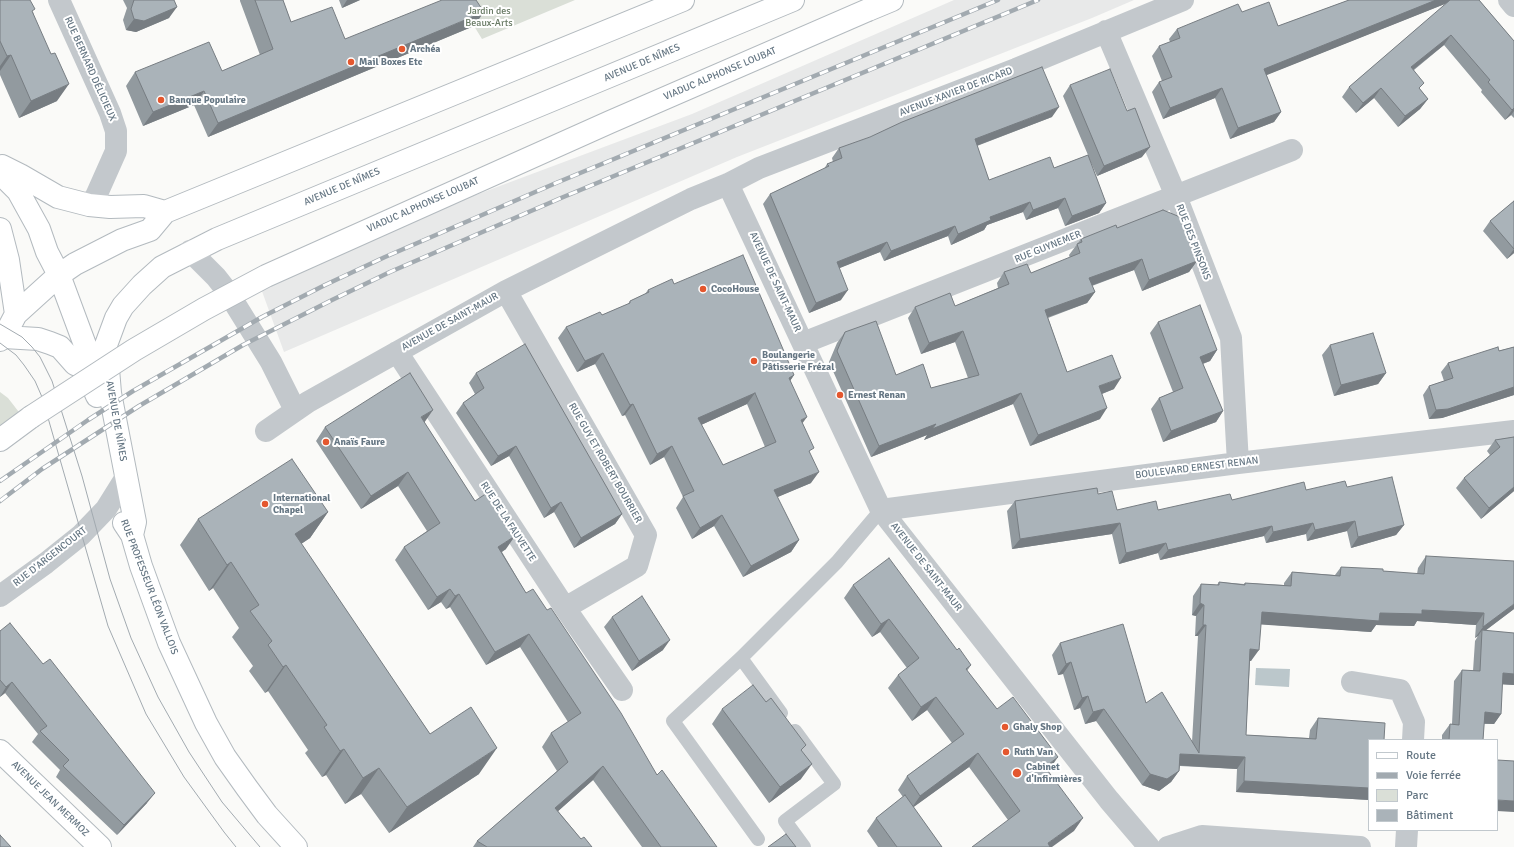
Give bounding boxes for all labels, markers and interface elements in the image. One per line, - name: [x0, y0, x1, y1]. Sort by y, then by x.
- park label: Jardin des Beaux-Arts: [465, 5, 513, 28]
- street label: RUE BERNARD DÉLICIEUX: [62, 15, 118, 123]
- street label: AVENUE DE NÎMES: [602, 42, 682, 84]
- place label: Archéa: [410, 43, 440, 55]
- marker: Archéa: [397, 44, 407, 54]
- street label: VIADUC ALPHONSE LOUBAT: [662, 45, 778, 103]
- place label: Mail Boxes Etc: [359, 56, 422, 68]
- marker: Mail Boxes Etc: [346, 57, 356, 67]
- street label: AVENUE XAVIER DE RICARD: [898, 65, 1014, 119]
- place label: Banque Populaire: [169, 94, 246, 106]
- marker: Banque Populaire: [156, 95, 166, 105]
- street label: AVENUE DE NÎMES: [302, 166, 382, 208]
- street label: VIADUC ALPHONSE LOUBAT: [365, 175, 481, 235]
- street label: RUE DES PINSONS: [1173, 202, 1213, 282]
- street label: RUE GUYNEMER: [1013, 228, 1083, 266]
- street label: AVENUE DE SAINT-MAUR: [747, 230, 803, 334]
- place label: CocoHouse: [711, 283, 759, 295]
- marker: CocoHouse: [698, 284, 708, 294]
- street label: AVENUE DE SAINT-MAUR: [400, 290, 500, 354]
- place label: Boulangerie Pâtisserie Frézal: [762, 349, 834, 372]
- marker: Boulangerie Pâtisserie Frézal: [749, 356, 759, 366]
- street label: AVENUE DE NÎMES: [103, 380, 129, 462]
- place label: Ernest Renan: [848, 389, 906, 401]
- marker: Ernest Renan: [835, 390, 845, 400]
- street label: RUE GUY ET ROBERT BOURRIER: [566, 401, 644, 525]
- place label: Anaïs Faure: [334, 436, 385, 448]
- marker: Anaïs Faure: [321, 437, 331, 447]
- street label: BOULEVARD ERNEST RENAN: [1135, 454, 1259, 482]
- street label: RUE DE LA FAUVETTE: [478, 480, 538, 564]
- place label: International Chapel: [273, 492, 330, 516]
- marker: International Chapel: [260, 499, 270, 509]
- street label: RUE PROFESSEUR LÉON VALLOIS: [118, 518, 180, 656]
- street label: AVENUE DE SAINT-MAUR: [888, 520, 964, 614]
- street label: RUE D'ARGENCOURT: [11, 525, 89, 589]
- place label: Ghaly Shop: [1013, 721, 1062, 733]
- marker: Ghaly Shop: [1000, 722, 1010, 732]
- legend: [1368, 739, 1498, 831]
- place label: Ruth Van: [1014, 746, 1053, 758]
- marker: Ruth Van: [1001, 747, 1011, 757]
- text: Route: [1406, 748, 1436, 763]
- street label: AVENUE JEAN MERMOZ: [9, 759, 91, 839]
- place label: Cabinet d'Infirmières: [1026, 761, 1082, 784]
- marker: Cabinet d'Infirmières: [1011, 767, 1023, 779]
- text: Voie ferrée: [1406, 768, 1461, 783]
- text: Parc: [1406, 788, 1428, 803]
- text: Bâtiment: [1406, 808, 1453, 823]

